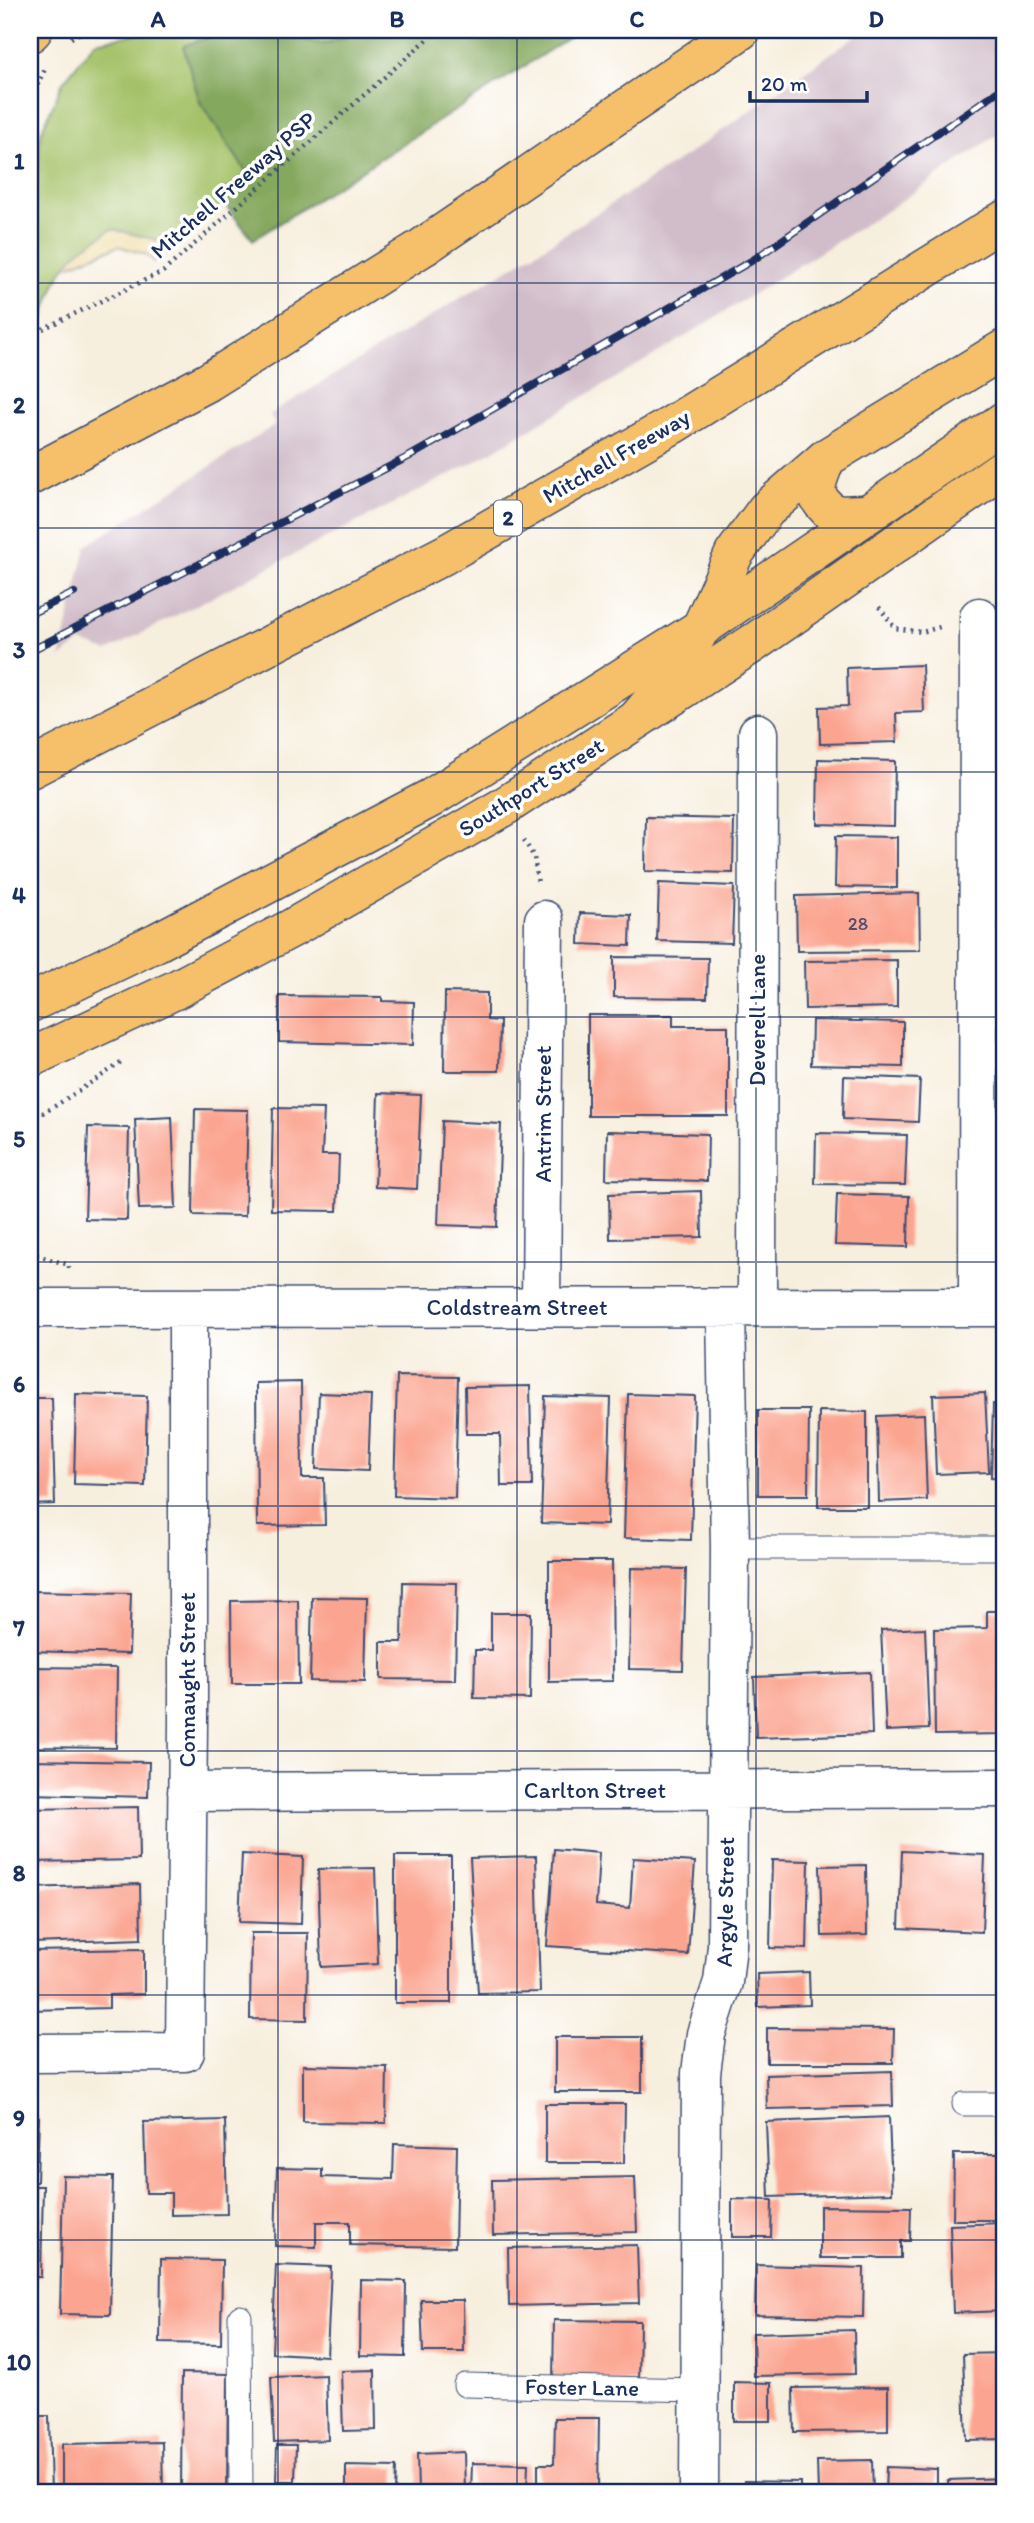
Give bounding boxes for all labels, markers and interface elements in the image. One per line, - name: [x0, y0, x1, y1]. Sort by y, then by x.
- text: A: [150, 5, 166, 33]
- text: B: [390, 5, 405, 33]
- text: C: [630, 5, 645, 33]
- text: D: [868, 5, 884, 33]
- scale bar: [750, 60, 868, 104]
- text: 20 m: [761, 71, 808, 96]
- street label: Mitchell Freeway PSP: [145, 106, 321, 264]
- text: 1: [14, 147, 25, 175]
- text: 2: [13, 391, 26, 419]
- street label: Mitchell Freeway: [537, 402, 695, 509]
- road number: 2: [494, 500, 522, 536]
- text: 3: [13, 636, 26, 664]
- street label: Southport Street: [453, 731, 609, 843]
- text: 4: [12, 881, 26, 909]
- house number: 28: [848, 912, 868, 935]
- street label: Deverell Lane: [743, 954, 771, 1086]
- street label: Antrim Street: [529, 1045, 557, 1183]
- text: 5: [13, 1125, 25, 1153]
- street label: Coldstream Street: [426, 1293, 608, 1321]
- text: 6: [13, 1370, 25, 1398]
- street label: Connaught Street: [173, 1592, 201, 1768]
- text: 7: [12, 1614, 25, 1642]
- street label: Carlton Street: [524, 1776, 666, 1804]
- street label: Argyle Street: [710, 1837, 740, 1967]
- text: 8: [13, 1859, 26, 1887]
- text: 9: [13, 2104, 25, 2132]
- text: 10: [7, 2348, 31, 2376]
- street label: Foster Lane: [525, 2372, 639, 2402]

